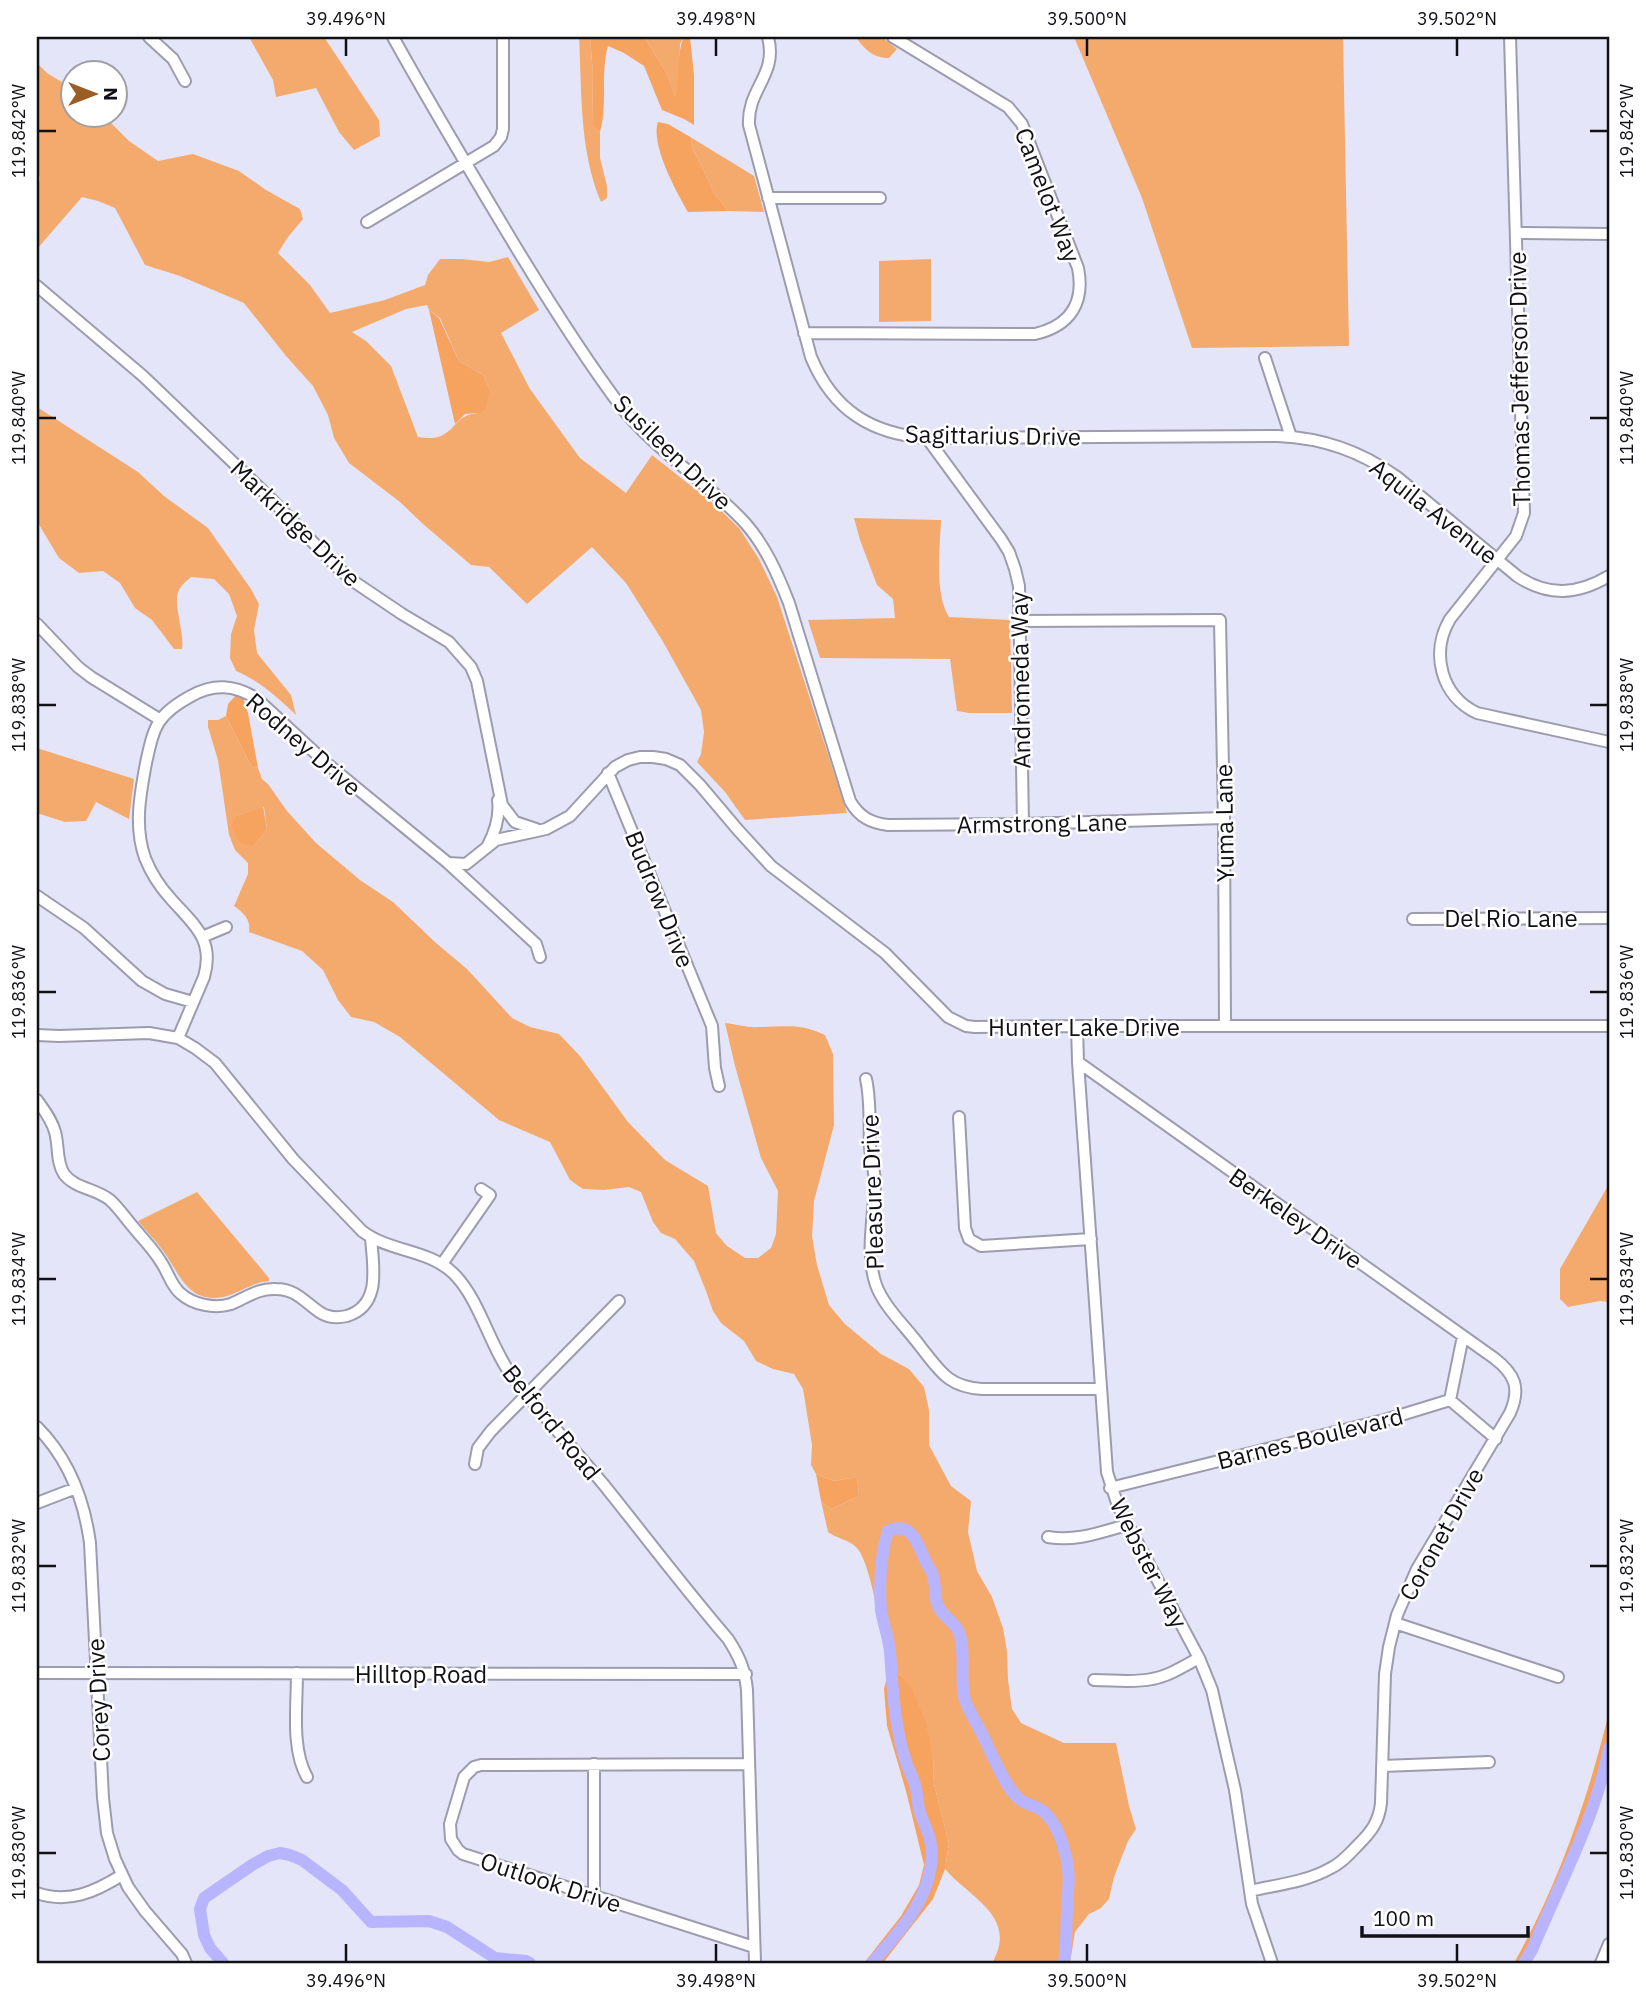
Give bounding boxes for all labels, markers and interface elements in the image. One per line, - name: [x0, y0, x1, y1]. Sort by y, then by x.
- text: 39.496°N: [306, 7, 386, 30]
- text: 39.498°N: [676, 7, 756, 30]
- text: 39.500°N: [1047, 7, 1127, 30]
- text: 39.502°N: [1417, 7, 1497, 30]
- north arrow: [60, 60, 130, 130]
- text: 119.842°W: [7, 84, 30, 178]
- text: 119.842°W: [1615, 84, 1638, 178]
- text: N: [99, 87, 123, 101]
- street label: Camelot Way: [1008, 123, 1088, 267]
- street label: Thomas Jefferson Drive: [1501, 251, 1537, 507]
- text: 119.840°W: [7, 371, 30, 465]
- text: 119.840°W: [1615, 371, 1638, 465]
- street label: Susileen Drive: [607, 387, 739, 517]
- street label: Sagittarius Drive: [905, 417, 1081, 453]
- street label: Aquila Avenue: [1363, 451, 1505, 571]
- street label: Markridge Drive: [224, 453, 368, 593]
- street label: Andromeda Way: [1002, 591, 1038, 769]
- text: 119.838°W: [7, 658, 30, 752]
- text: 119.838°W: [1615, 658, 1638, 752]
- street label: Rodney Drive: [240, 685, 368, 803]
- street label: Yuma Lane: [1207, 764, 1241, 882]
- street label: Armstrong Lane: [956, 806, 1128, 840]
- street label: Budrow Drive: [618, 826, 702, 972]
- street label: Del Rio Lane: [1444, 902, 1578, 934]
- text: 119.836°W: [7, 945, 30, 1039]
- text: 119.836°W: [1615, 945, 1638, 1039]
- street label: Hunter Lake Drive: [988, 1011, 1180, 1043]
- street label: Pleasure Drive: [853, 1114, 891, 1270]
- street label: Berkeley Drive: [1223, 1160, 1369, 1276]
- text: 119.834°W: [7, 1232, 30, 1326]
- text: 119.834°W: [1615, 1232, 1638, 1326]
- street label: Belford Road: [496, 1358, 608, 1486]
- street label: Barnes Boulevard: [1214, 1399, 1406, 1477]
- street label: Coronet Drive: [1391, 1462, 1491, 1606]
- street label: Webster Way: [1103, 1493, 1195, 1633]
- text: 119.832°W: [7, 1519, 30, 1613]
- text: 119.832°W: [1615, 1519, 1638, 1613]
- street label: Corey Drive: [79, 1638, 117, 1762]
- street label: Hilltop Road: [355, 1658, 487, 1690]
- text: 119.830°W: [7, 1806, 30, 1900]
- text: 119.830°W: [1615, 1806, 1638, 1900]
- street label: Outlook Drive: [476, 1844, 626, 1920]
- scale bar: [1362, 1895, 1529, 1939]
- text: 100 m: [1373, 1904, 1434, 1932]
- text: 39.496°N: [306, 1969, 386, 1992]
- text: 39.498°N: [676, 1969, 756, 1992]
- text: 39.500°N: [1047, 1969, 1127, 1992]
- text: 39.502°N: [1417, 1969, 1497, 1992]

